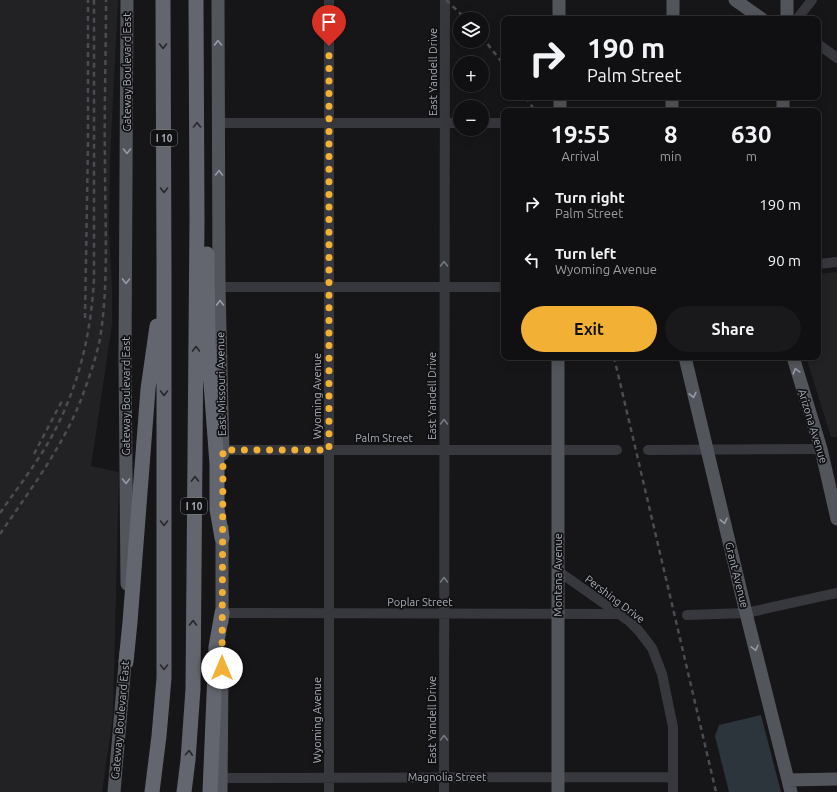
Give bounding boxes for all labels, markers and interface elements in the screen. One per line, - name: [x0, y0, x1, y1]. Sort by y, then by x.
- pin: [312, 5, 346, 46]
- icon: arrive: [318, 11, 340, 33]
- street label: Gateway Boulevard East: [121, 12, 133, 132]
- map controls: [453, 12, 489, 136]
- button: layers: [453, 12, 489, 48]
- street label: East Yandell Drive: [427, 28, 439, 116]
- icon: right: [521, 32, 573, 84]
- text: 190 m: [587, 32, 665, 63]
- one-way arrow: [214, 40, 222, 46]
- one-way arrow: [159, 43, 167, 49]
- button: +: [453, 56, 489, 92]
- text: Palm Street: [587, 65, 681, 85]
- button: −: [453, 100, 489, 136]
- text: 19:55: [550, 121, 610, 148]
- text: 8: [664, 121, 677, 148]
- text: 630: [731, 121, 772, 148]
- one-way arrow: [193, 122, 201, 128]
- road number: I 10: [151, 130, 177, 146]
- one-way arrow: [123, 148, 131, 154]
- text: Arrival: [561, 149, 599, 163]
- text: min: [660, 149, 682, 163]
- text: m: [746, 149, 757, 163]
- one-way arrow: [215, 170, 223, 176]
- one-way arrow: [160, 187, 168, 193]
- text: Turn right: [555, 189, 625, 206]
- icon: right: [521, 193, 543, 215]
- text: 190 m: [759, 196, 801, 213]
- text: Palm Street: [555, 206, 623, 220]
- text: Turn left: [555, 245, 616, 262]
- icon: left: [521, 249, 543, 271]
- text: 90 m: [768, 252, 801, 269]
- one-way arrow: [440, 261, 448, 267]
- text: Wyoming Avenue: [555, 262, 657, 276]
- one-way arrow: [122, 278, 130, 284]
- one-way arrow: [215, 300, 224, 306]
- button: Exit: [521, 306, 657, 352]
- button: Share: [665, 306, 801, 352]
- street label: East Missouri Avenue: [214, 332, 228, 436]
- street label: Gateway Boulevard East: [120, 336, 132, 456]
- one-way arrow: [192, 346, 200, 352]
- street label: East Yandell Drive: [426, 352, 438, 440]
- street label: Wyoming Avenue: [311, 353, 323, 439]
- one-way arrow: [793, 368, 801, 375]
- street label: Arizona Avenue: [796, 387, 830, 465]
- one-way arrow: [160, 390, 168, 396]
- one-way arrow: [689, 392, 697, 398]
- one-way arrow: [440, 419, 448, 425]
- street label: Palm Street: [355, 432, 414, 444]
- one-way arrow: [191, 476, 199, 482]
- one-way arrow: [122, 478, 130, 484]
- road number: I 10: [181, 498, 207, 514]
- one-way arrow: [719, 518, 727, 525]
- one-way arrow: [160, 520, 168, 526]
- street label: Montana Avenue: [552, 533, 564, 617]
- street label: Grant Avenue: [723, 541, 751, 609]
- street label: Pershing Drive: [583, 573, 647, 625]
- one-way arrow: [440, 577, 448, 583]
- street label: Poplar Street: [387, 596, 453, 608]
- one-way arrow: [189, 620, 197, 626]
- one-way arrow: [750, 644, 758, 651]
- position arrow: [201, 647, 243, 689]
- street label: Gateway Boulevard East: [109, 660, 131, 780]
- one-way arrow: [160, 664, 168, 670]
- street label: East Yandell Drive: [426, 676, 438, 764]
- street label: Wyoming Avenue: [311, 677, 323, 763]
- one-way arrow: [440, 735, 448, 741]
- one-way arrow: [184, 750, 193, 756]
- street label: Magnolia Street: [408, 771, 487, 783]

